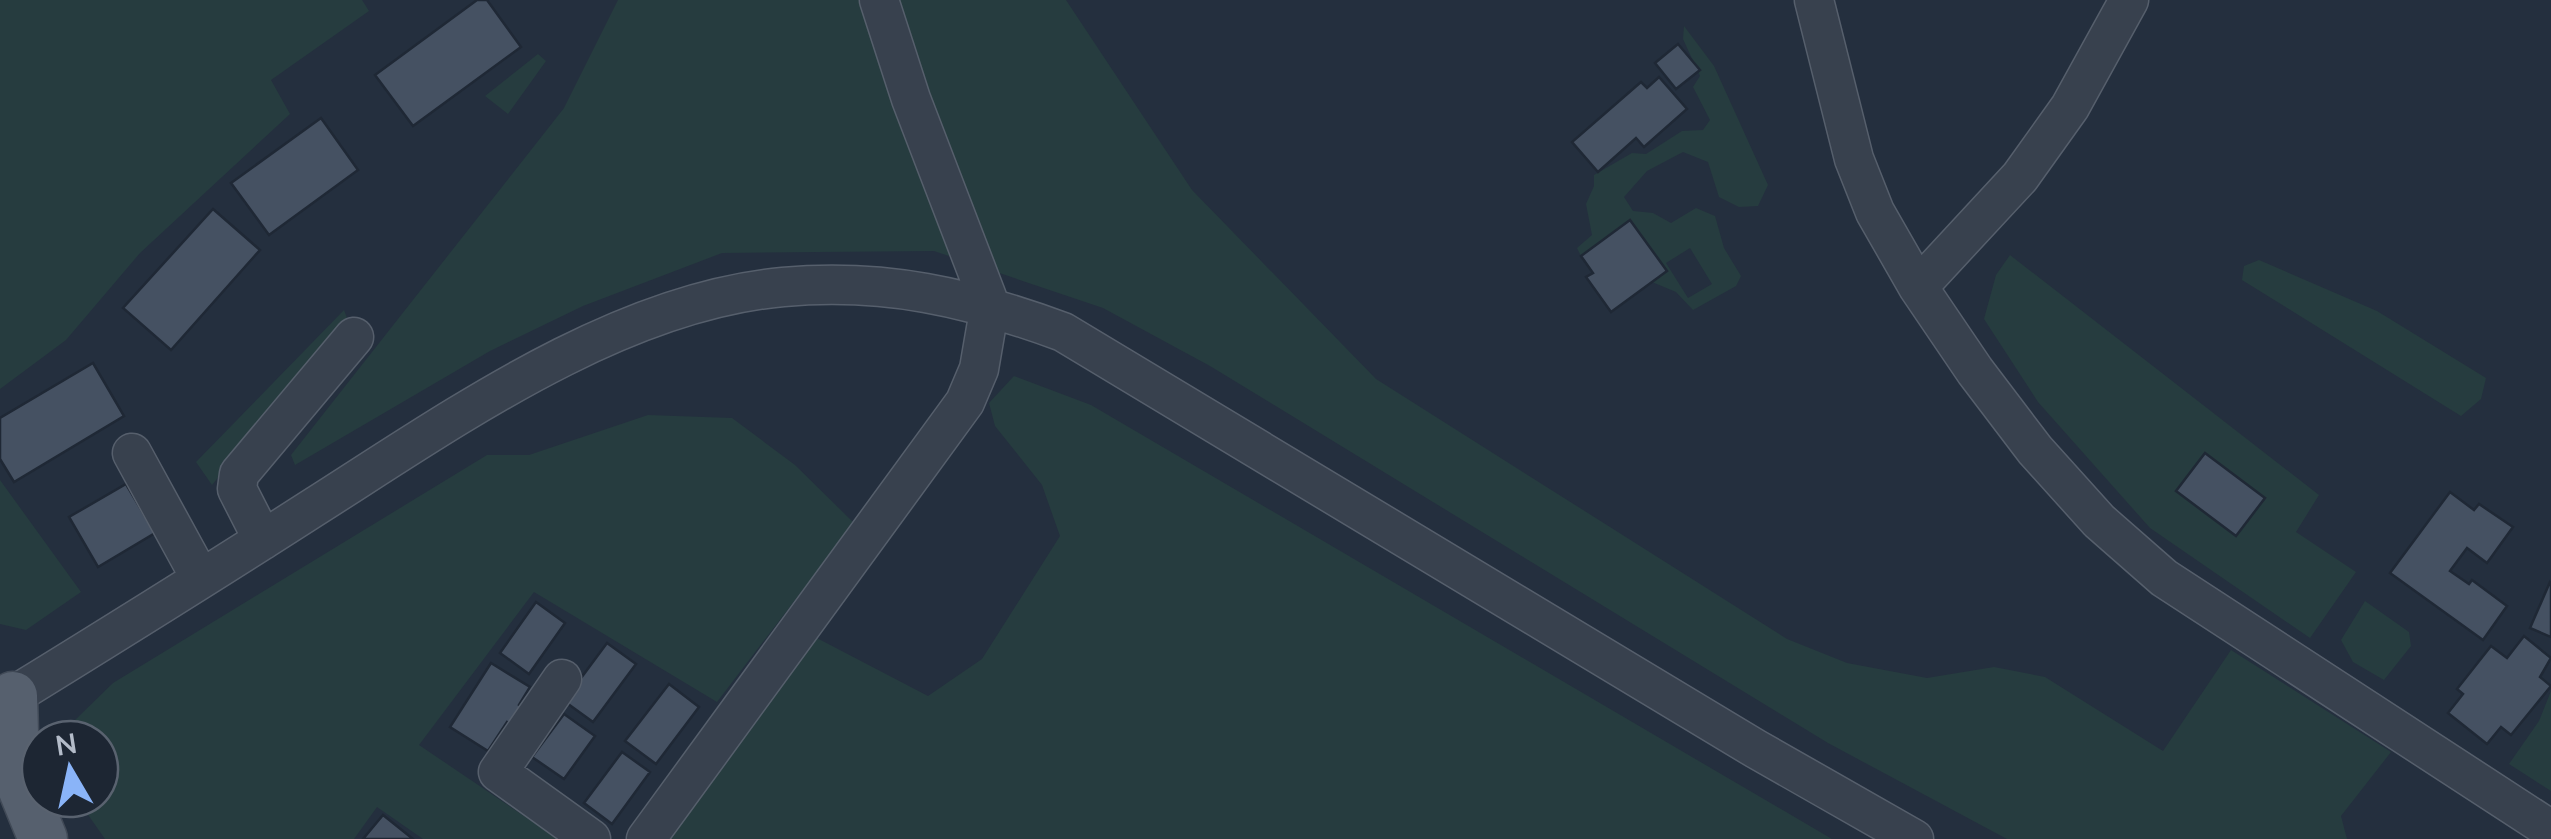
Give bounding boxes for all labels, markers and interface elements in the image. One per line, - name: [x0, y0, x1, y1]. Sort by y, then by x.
- north arrow: [20, 719, 120, 819]
- text: N: [53, 725, 79, 763]

